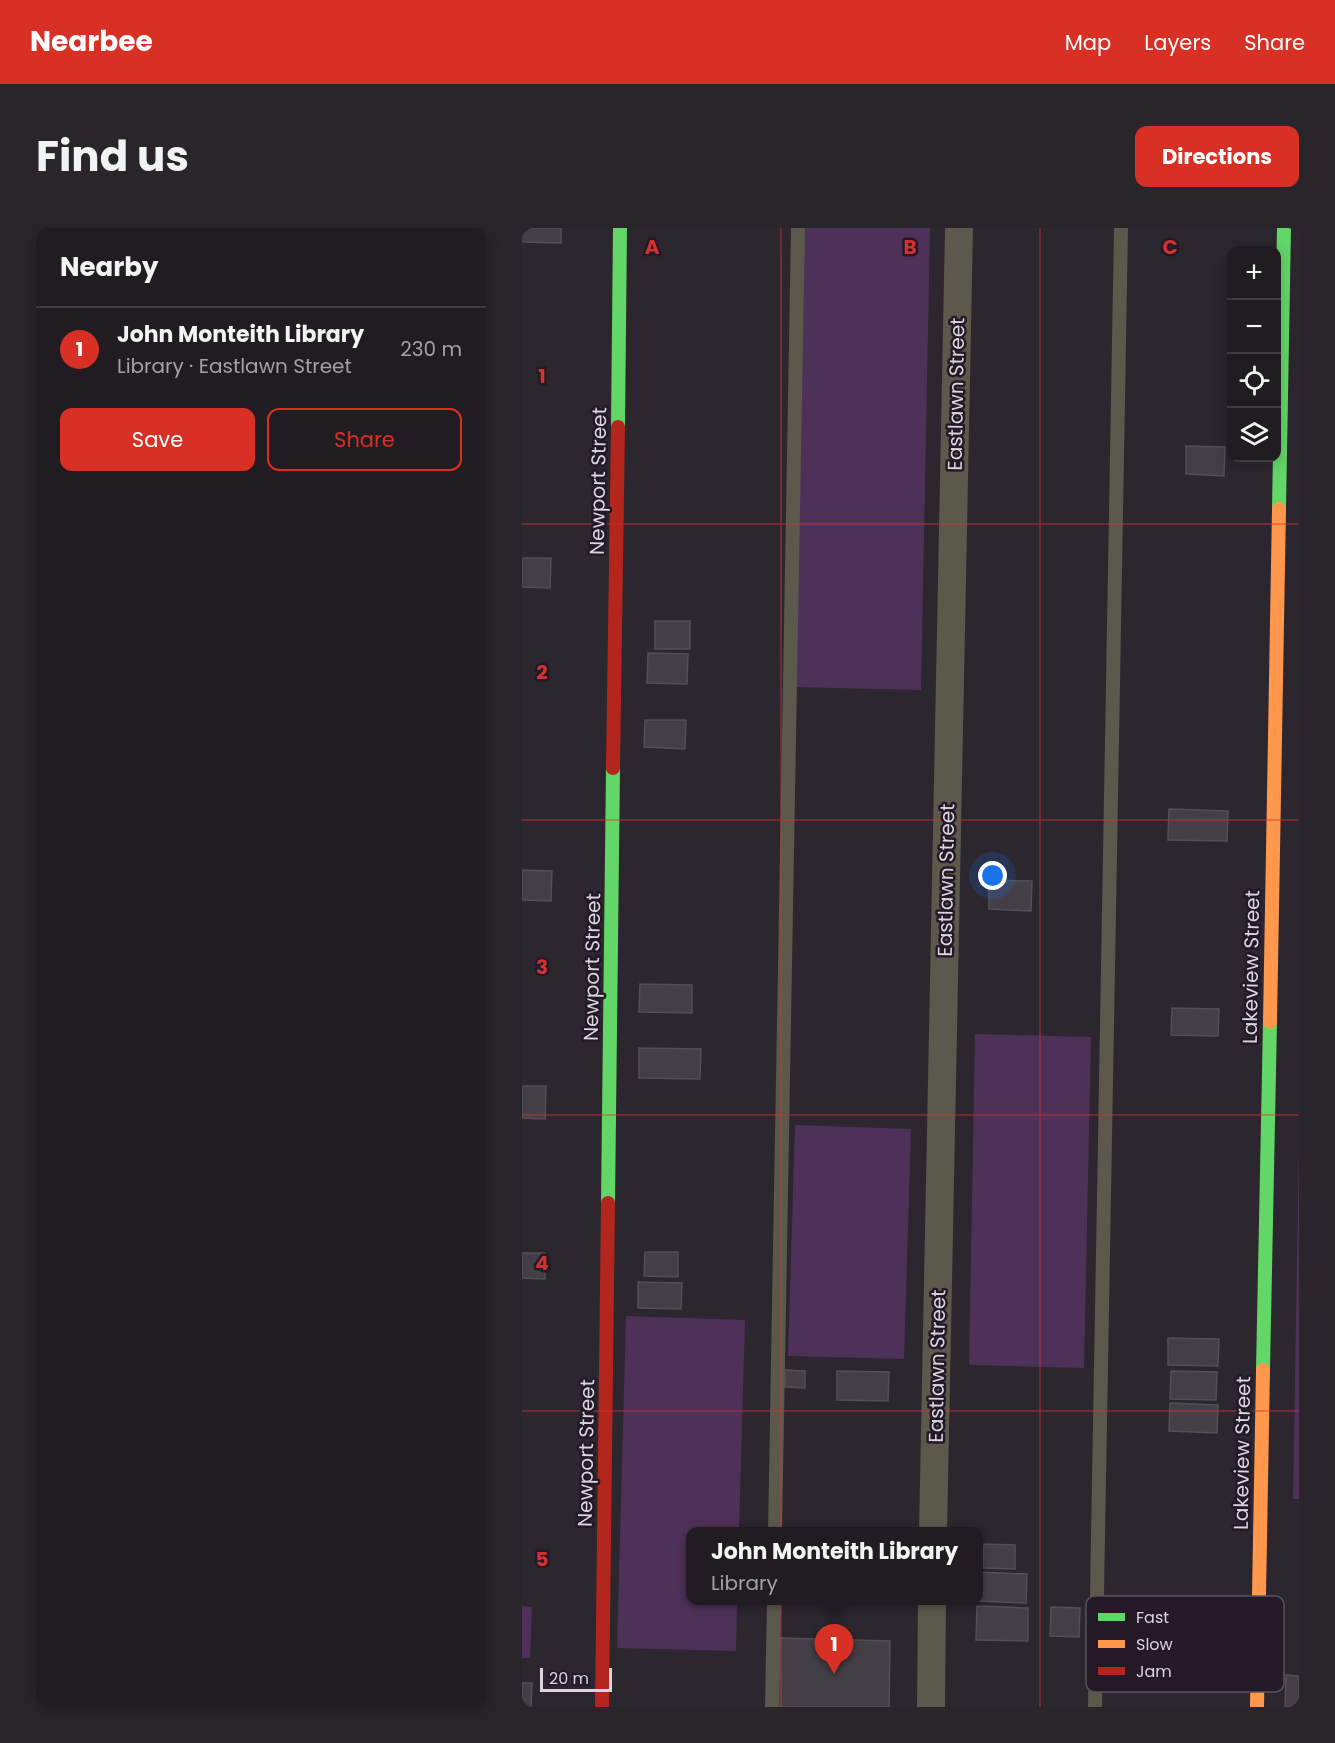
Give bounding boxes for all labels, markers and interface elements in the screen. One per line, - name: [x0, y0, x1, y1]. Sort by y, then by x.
- text: Nearbee: [30, 22, 153, 61]
- text: Map: [1065, 28, 1111, 57]
- text: Layers: [1144, 28, 1211, 57]
- text: Share: [1244, 28, 1305, 57]
- button: Directions: [1135, 126, 1299, 187]
- text: Find us: [36, 127, 189, 186]
- text: A: [645, 233, 660, 261]
- text: B: [903, 233, 917, 261]
- text: C: [1162, 233, 1178, 261]
- map controls: [1227, 246, 1281, 462]
- button: +: [1227, 246, 1281, 300]
- text: Nearby: [60, 249, 158, 285]
- button: −: [1227, 300, 1281, 354]
- street label: Eastlawn Street: [941, 317, 971, 471]
- text: John Monteith Library: [117, 319, 364, 350]
- text: 1: [76, 335, 83, 363]
- text: 230 m: [400, 335, 462, 363]
- text: Library · Eastlawn Street: [117, 352, 352, 380]
- button: locate: [1227, 354, 1281, 408]
- text: 1: [538, 362, 546, 390]
- street label: Newport Street: [583, 407, 613, 555]
- button: Save: [60, 408, 255, 471]
- button: Share: [267, 408, 462, 471]
- button: layers: [1227, 408, 1281, 462]
- text: 2: [536, 658, 548, 686]
- street label: Eastlawn Street: [931, 803, 961, 957]
- your location: [978, 861, 1007, 890]
- street label: Lakeview Street: [1236, 890, 1266, 1044]
- street label: Newport Street: [577, 893, 607, 1041]
- text: 3: [536, 953, 548, 981]
- text: 4: [535, 1249, 549, 1277]
- street label: Eastlawn Street: [922, 1289, 952, 1443]
- street label: Lakeview Street: [1227, 1376, 1257, 1530]
- street label: Newport Street: [571, 1379, 601, 1527]
- popup: [686, 1527, 983, 1605]
- text: John Monteith Library: [711, 1536, 958, 1567]
- text: 5: [536, 1545, 549, 1573]
- text: Library: [711, 1569, 778, 1597]
- legend: [1086, 1596, 1284, 1692]
- text: Fast: [1136, 1606, 1169, 1629]
- pin: 1: [814, 1624, 854, 1674]
- text: Slow: [1136, 1633, 1173, 1656]
- text: Jam: [1136, 1660, 1172, 1683]
- scale bar: [540, 1665, 612, 1692]
- text: 20 m: [549, 1667, 589, 1690]

